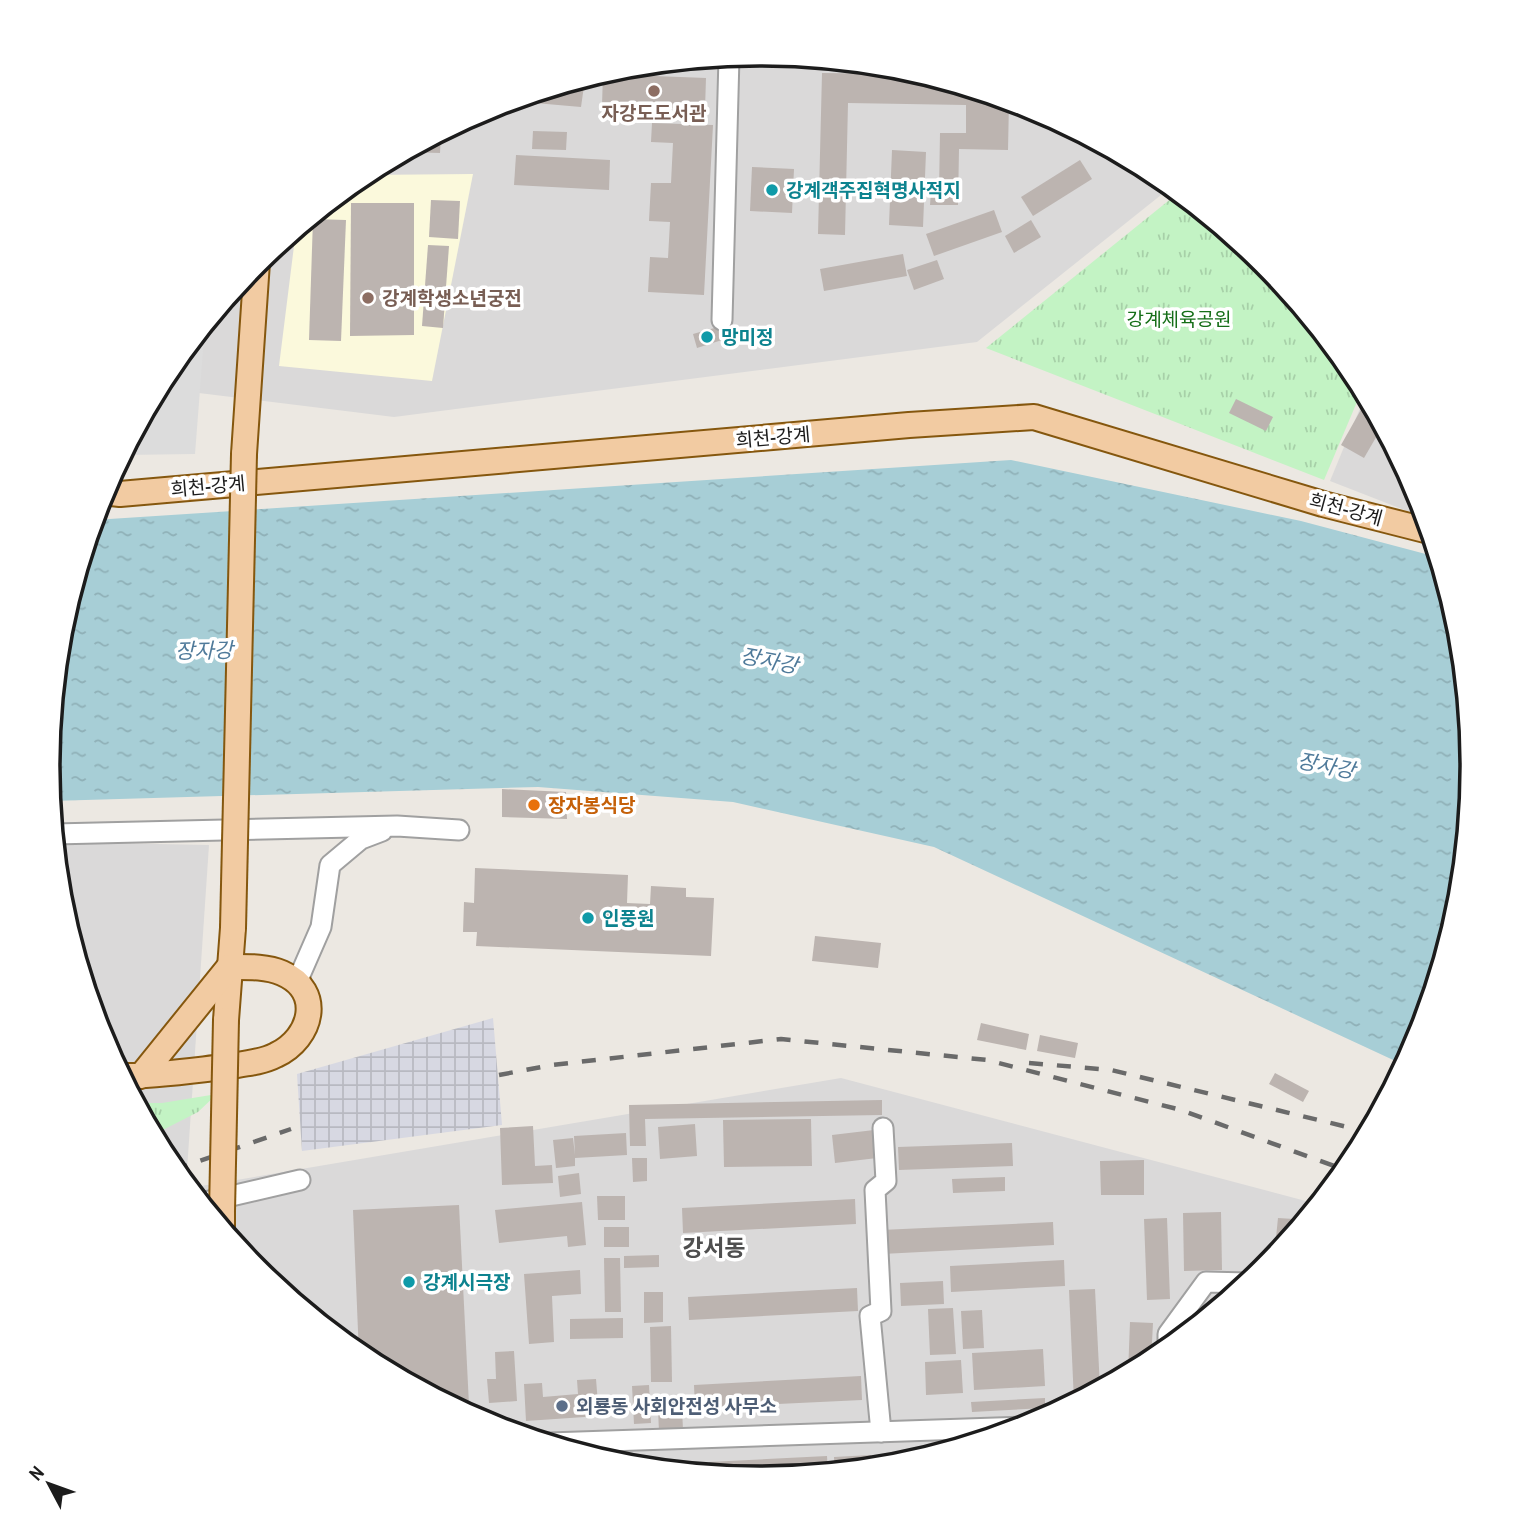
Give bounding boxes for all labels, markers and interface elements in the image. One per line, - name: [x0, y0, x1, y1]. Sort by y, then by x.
- marker: 자강도도서관: [646, 83, 662, 99]
- place label: 자강도도서관: [602, 100, 707, 126]
- place label: 강계객주집혁명사적지: [786, 177, 961, 203]
- marker: 강계객주집혁명사적지: [764, 182, 780, 198]
- place label: 강계학생소년궁전: [382, 285, 522, 311]
- marker: 강계학생소년궁전: [360, 290, 376, 306]
- park label: 강계체육공원: [1127, 306, 1231, 332]
- place label: 망미정: [721, 324, 773, 350]
- marker: 망미정: [699, 329, 715, 345]
- street label: 희천-강계: [734, 421, 812, 453]
- street label: 희천-강계: [169, 470, 247, 502]
- street label: 희천-강계: [1306, 487, 1386, 531]
- water label: 장자강: [175, 635, 236, 666]
- water label: 장자강: [738, 641, 803, 681]
- water label: 장자강: [1295, 746, 1360, 786]
- place label: 장자봉식당: [548, 792, 636, 818]
- marker: 장자봉식당: [526, 797, 542, 813]
- place label: 인풍원: [602, 905, 654, 931]
- marker: 인풍원: [580, 910, 596, 926]
- district label: 강서동: [682, 1232, 746, 1263]
- place label: 강계시극장: [423, 1269, 510, 1295]
- marker: 강계시극장: [401, 1274, 417, 1290]
- place label: 외룡동 사회안전성 사무소: [576, 1393, 777, 1419]
- marker: 외룡동 사회안전성 사무소: [554, 1398, 570, 1414]
- north arrow: [14, 1449, 84, 1519]
- text: N: [23, 1460, 50, 1486]

